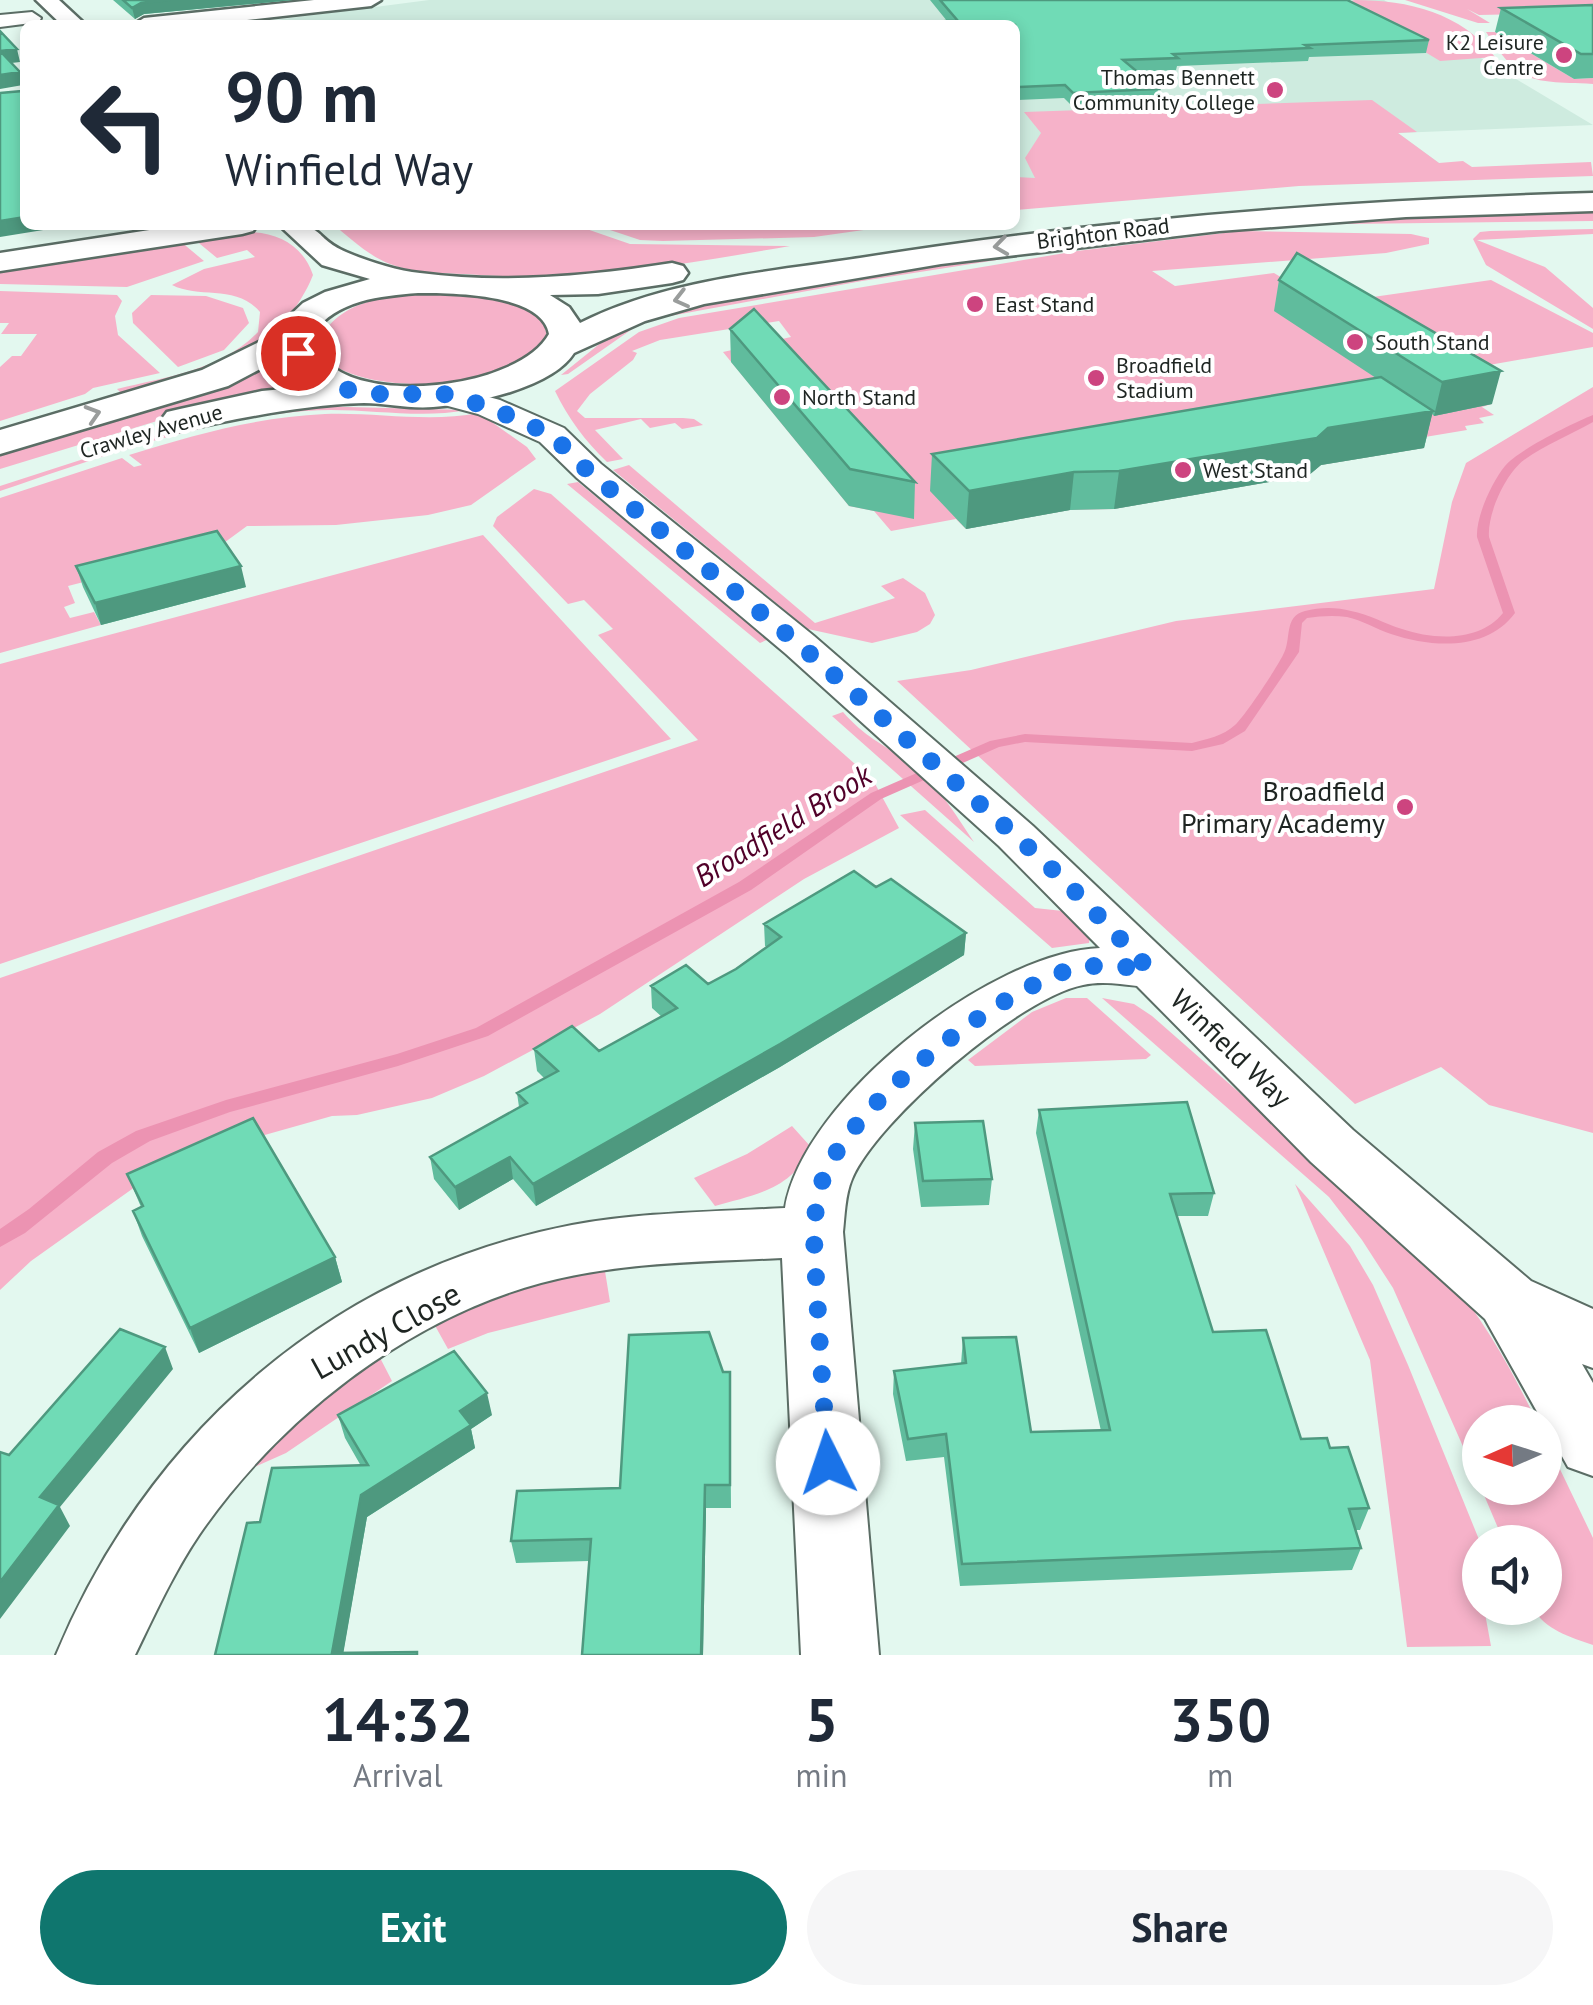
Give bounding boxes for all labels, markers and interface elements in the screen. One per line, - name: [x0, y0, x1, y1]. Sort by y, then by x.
- place label: K2 Leisure Centre: [1446, 28, 1544, 81]
- marker: K2 Leisure Centre: [1553, 44, 1575, 66]
- text: 90 m: [225, 51, 378, 141]
- icon: left: [60, 60, 190, 190]
- place label: Thomas Bennett Community College: [1073, 63, 1256, 116]
- marker: Thomas Bennett Community College: [1264, 79, 1286, 101]
- text: Winfield Way: [225, 139, 473, 197]
- street label: Brighton Road: [1035, 211, 1171, 255]
- one-way arrow: [993, 234, 1010, 255]
- one-way arrow: [673, 287, 690, 308]
- place label: East Stand: [995, 290, 1094, 318]
- marker: East Stand: [964, 293, 986, 315]
- pin: [256, 311, 341, 396]
- icon: arrive: [271, 326, 326, 381]
- place label: South Stand: [1375, 328, 1490, 356]
- marker: South Stand: [1344, 331, 1366, 353]
- place label: Broadfield Stadium: [1116, 351, 1212, 404]
- marker: Broadfield Stadium: [1085, 367, 1107, 389]
- place label: North Stand: [802, 383, 916, 411]
- marker: North Stand: [771, 386, 793, 408]
- street label: Crawley Avenue: [76, 397, 226, 465]
- one-way arrow: [84, 405, 101, 426]
- place label: West Stand: [1203, 456, 1308, 484]
- marker: West Stand: [1172, 459, 1194, 481]
- water label: Broadfield Brook: [686, 754, 879, 895]
- place label: Broadfield Primary Academy: [1181, 772, 1385, 841]
- marker: Broadfield Primary Academy: [1394, 796, 1416, 818]
- street label: Winfield Way: [1163, 981, 1300, 1115]
- street label: Lundy Close: [303, 1272, 468, 1388]
- north arrow: [1462, 1405, 1562, 1505]
- map controls: [1462, 1405, 1562, 1625]
- position arrow: [776, 1411, 880, 1515]
- button: sound: [1462, 1525, 1562, 1625]
- text: 14:32: [322, 1680, 474, 1758]
- text: 5: [805, 1680, 839, 1758]
- text: 350: [1169, 1680, 1271, 1758]
- text: Arrival: [353, 1754, 443, 1796]
- text: min: [796, 1754, 848, 1796]
- text: m: [1207, 1754, 1233, 1796]
- button: Exit: [40, 1870, 787, 1985]
- button: Share: [807, 1870, 1553, 1985]

